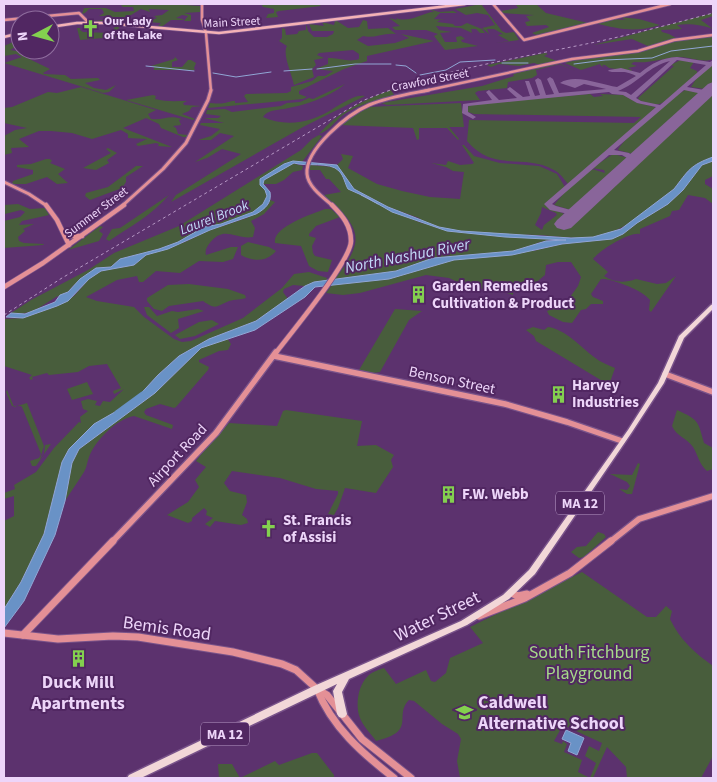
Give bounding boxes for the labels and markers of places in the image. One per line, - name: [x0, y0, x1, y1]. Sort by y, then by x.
- place label: Our Lady of the Lake: [104, 13, 162, 44]
- church icon: Our Lady of the Lake: [80, 18, 100, 38]
- place label: Garden Remedies Cultivation & Product: [432, 276, 574, 314]
- building icon: Garden Remedies Cultivation & Product: [408, 285, 428, 305]
- place label: Harvey Industries: [572, 375, 639, 413]
- building icon: Harvey Industries: [548, 384, 568, 404]
- building icon: F.W. Webb: [438, 484, 458, 504]
- place label: F.W. Webb: [462, 484, 529, 505]
- place label: St. Francis of Assisi: [283, 510, 352, 548]
- church icon: St. Francis of Assisi: [259, 519, 279, 539]
- building icon: Duck Mill Apartments: [68, 649, 88, 669]
- place label: Duck Mill Apartments: [30, 670, 125, 716]
- place label: Caldwell Alternative School: [477, 690, 624, 736]
- school or university icon: Caldwell Alternative School: [454, 702, 474, 722]

